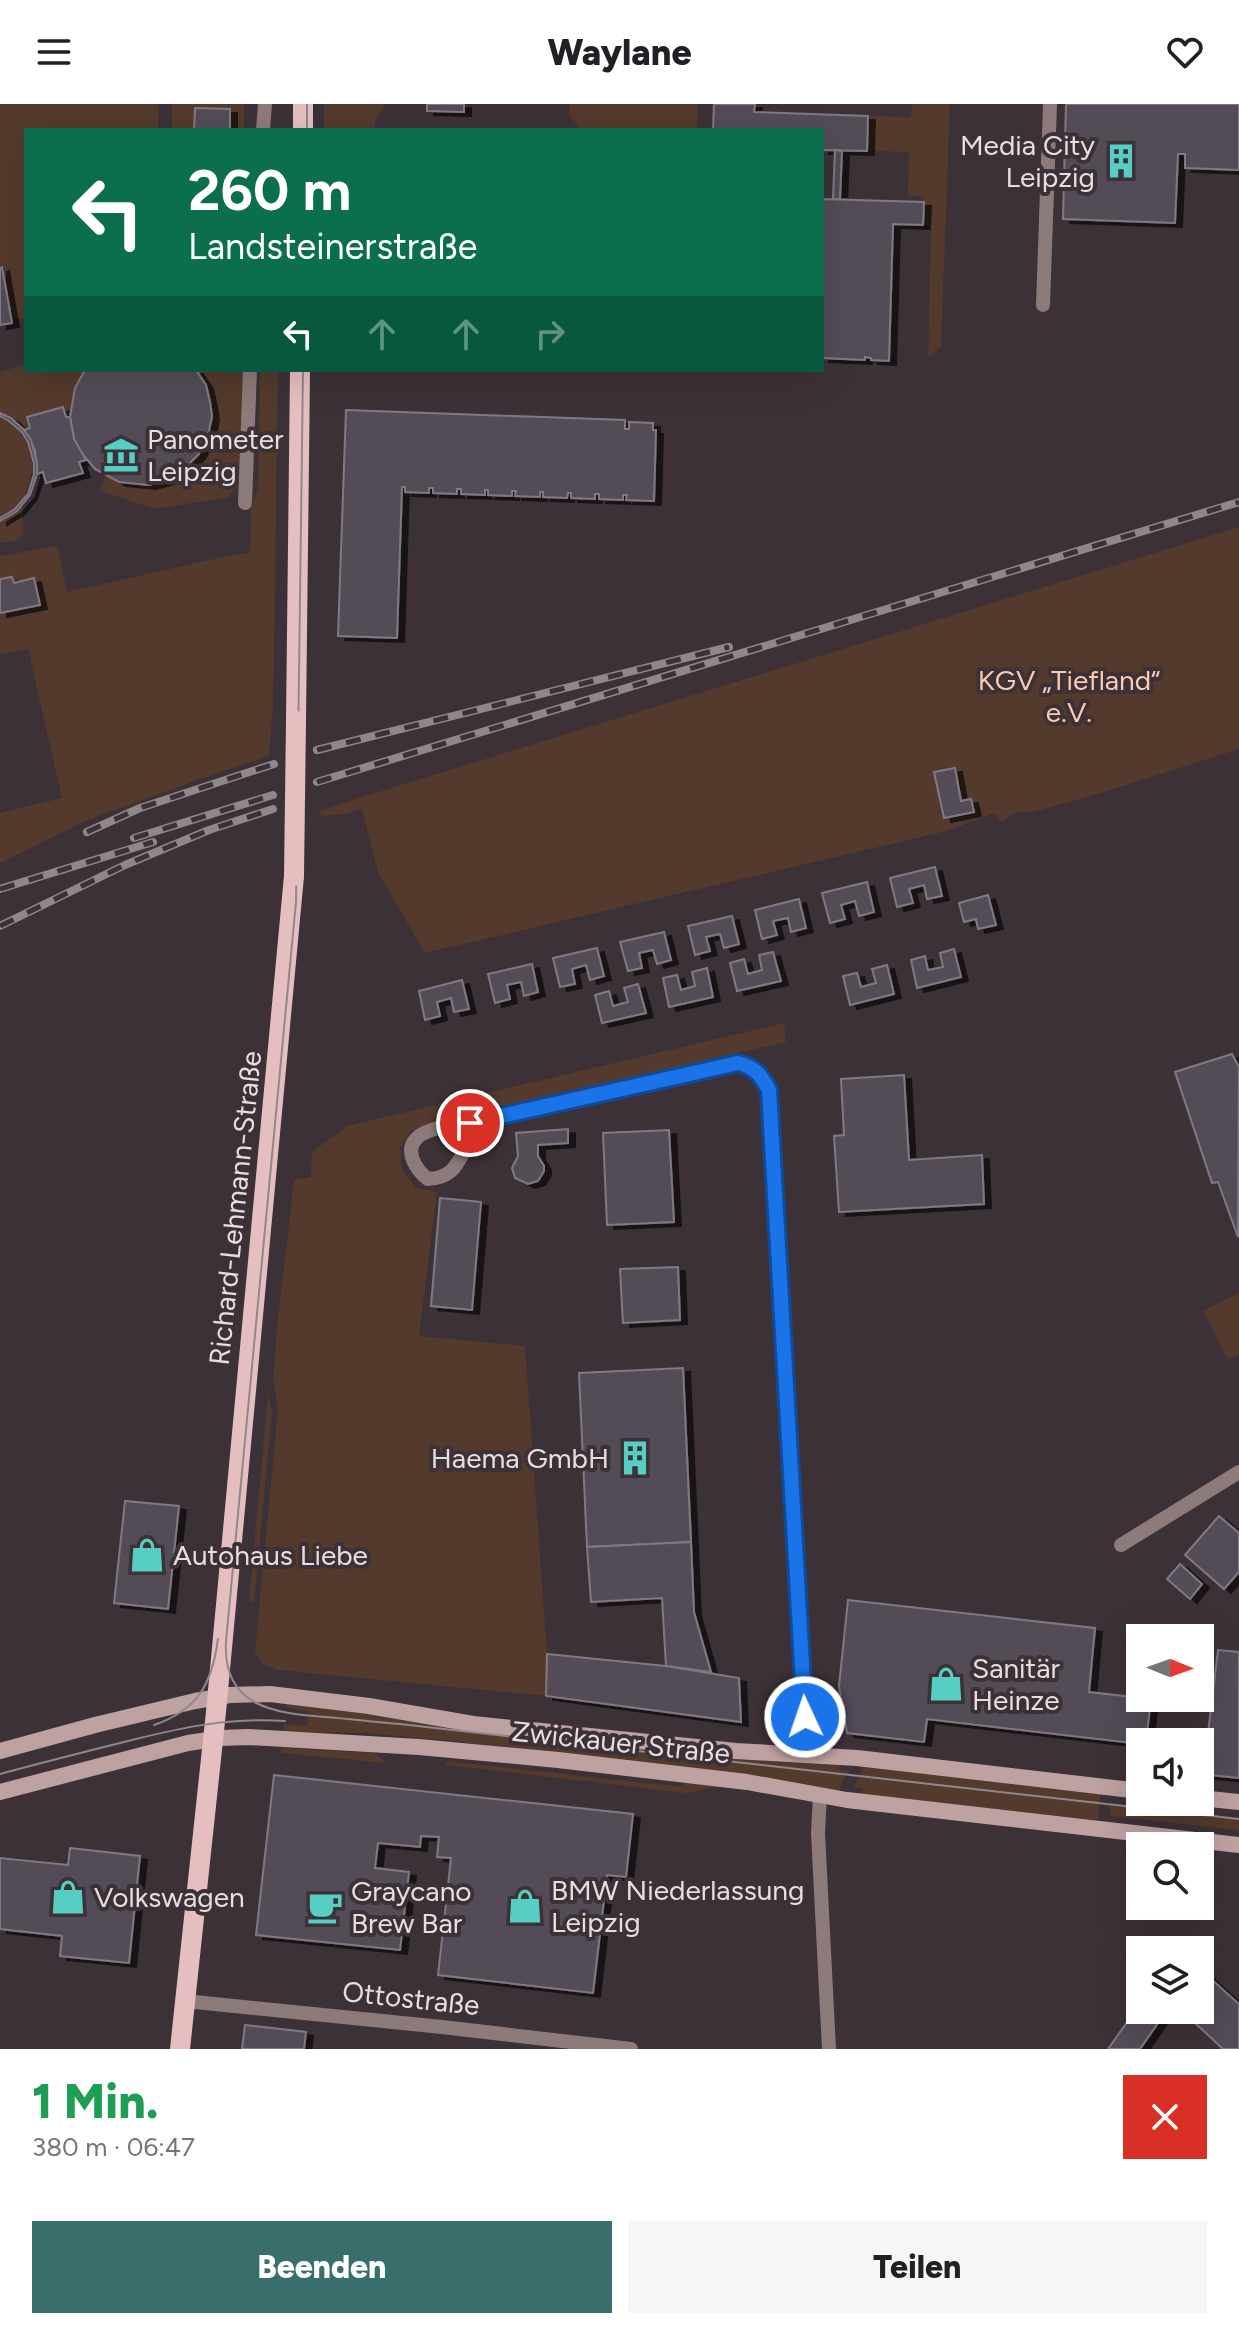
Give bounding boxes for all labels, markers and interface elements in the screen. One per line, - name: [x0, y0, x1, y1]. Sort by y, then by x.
- icon: menu: [32, 30, 76, 74]
- icon: heart: [1163, 30, 1207, 74]
- text: Waylane: [547, 31, 692, 74]
- place label: Media City Leipzig: [960, 128, 1095, 194]
- building icon: Media City Leipzig: [1102, 142, 1140, 180]
- text: 260 m: [188, 157, 351, 224]
- icon: left: [56, 160, 160, 264]
- text: Landsteinerstraße: [188, 225, 477, 268]
- icon: left: [276, 312, 320, 356]
- icon: ahead: [360, 312, 404, 356]
- icon: ahead: [444, 312, 488, 356]
- icon: right: [528, 312, 572, 356]
- place label: Panometer Leipzig: [147, 422, 284, 488]
- museum icon: Panometer Leipzig: [102, 436, 140, 474]
- park label: KGV „Tiefland“ e.V.: [978, 663, 1160, 729]
- street label: Richard-Lehmann-Straße: [202, 1049, 268, 1367]
- pin: [436, 1089, 504, 1157]
- icon: arrive: [448, 1101, 492, 1145]
- building icon: Haema GmbH: [616, 1439, 654, 1477]
- place label: Haema GmbH: [431, 1441, 609, 1475]
- shop icon: Autohaus Liebe: [128, 1536, 166, 1574]
- place label: Autohaus Liebe: [173, 1538, 368, 1572]
- north arrow: [1126, 1624, 1214, 1712]
- map controls: [1126, 1624, 1214, 2024]
- place label: Sanitär Heinze: [972, 1651, 1060, 1717]
- shop icon: Sanitär Heinze: [927, 1665, 965, 1703]
- position arrow: [763, 1675, 847, 1759]
- street label: Zwickauer Straße: [510, 1714, 732, 1770]
- button: sound: [1126, 1728, 1214, 1816]
- button: search: [1126, 1832, 1214, 1920]
- place label: BMW Niederlassung Leipzig: [551, 1873, 804, 1939]
- place label: Graycano Brew Bar: [351, 1874, 472, 1940]
- shop icon: Volkswagen: [49, 1878, 87, 1916]
- place label: Volkswagen: [94, 1880, 245, 1914]
- shop icon: BMW Niederlassung Leipzig: [506, 1887, 544, 1925]
- cafe icon: Graycano Brew Bar: [306, 1888, 344, 1926]
- button: layers: [1126, 1936, 1214, 2024]
- street label: Ottostraße: [341, 1974, 481, 2022]
- text: 1 Min.: [32, 2072, 159, 2130]
- button: close: [1123, 2075, 1207, 2159]
- text: 380 m · 06:47: [32, 2131, 195, 2163]
- button: Beenden: [32, 2221, 612, 2313]
- button: Teilen: [628, 2221, 1207, 2313]

